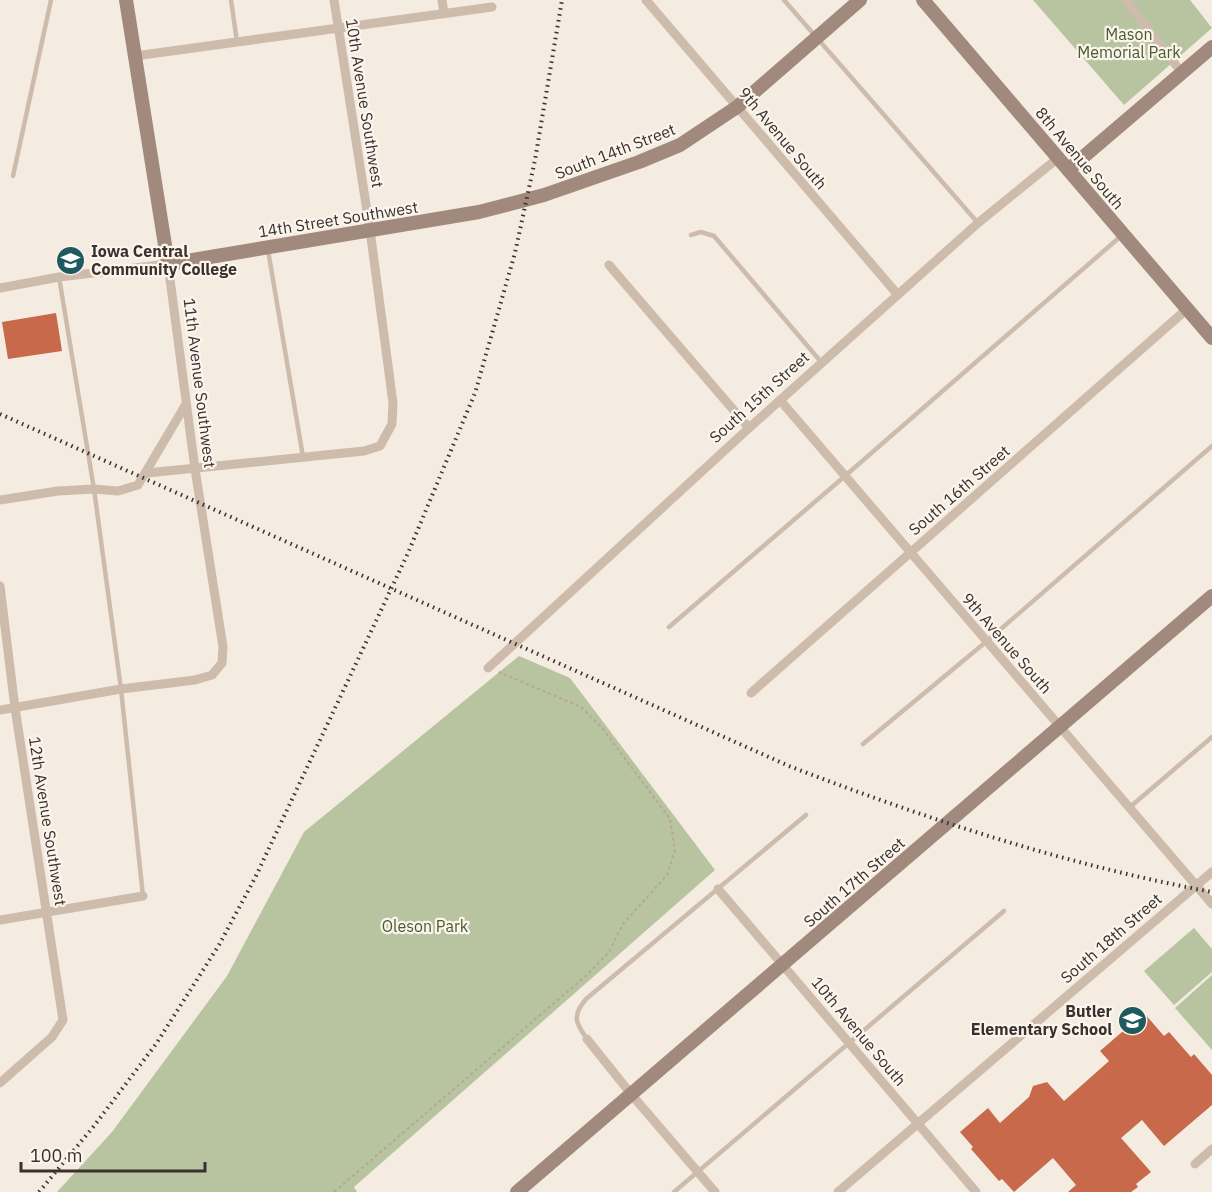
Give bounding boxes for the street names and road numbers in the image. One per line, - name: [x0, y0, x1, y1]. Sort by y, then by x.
- street label: 10th Avenue Southwest: [342, 17, 388, 189]
- street label: 9th Avenue South: [734, 83, 832, 193]
- street label: 8th Avenue South: [1031, 103, 1129, 213]
- street label: South 14th Street: [552, 119, 678, 183]
- street label: 14th Street Southwest: [257, 196, 419, 242]
- street label: 11th Avenue Southwest: [180, 297, 220, 469]
- street label: South 15th Street: [705, 347, 813, 447]
- street label: South 16th Street: [904, 441, 1014, 539]
- street label: 9th Avenue South: [958, 588, 1056, 698]
- street label: 12th Avenue Southwest: [25, 735, 71, 907]
- street label: South 17th Street: [799, 833, 909, 931]
- street label: South 18th Street: [1056, 889, 1166, 987]
- street label: 10th Avenue South: [807, 972, 911, 1090]

